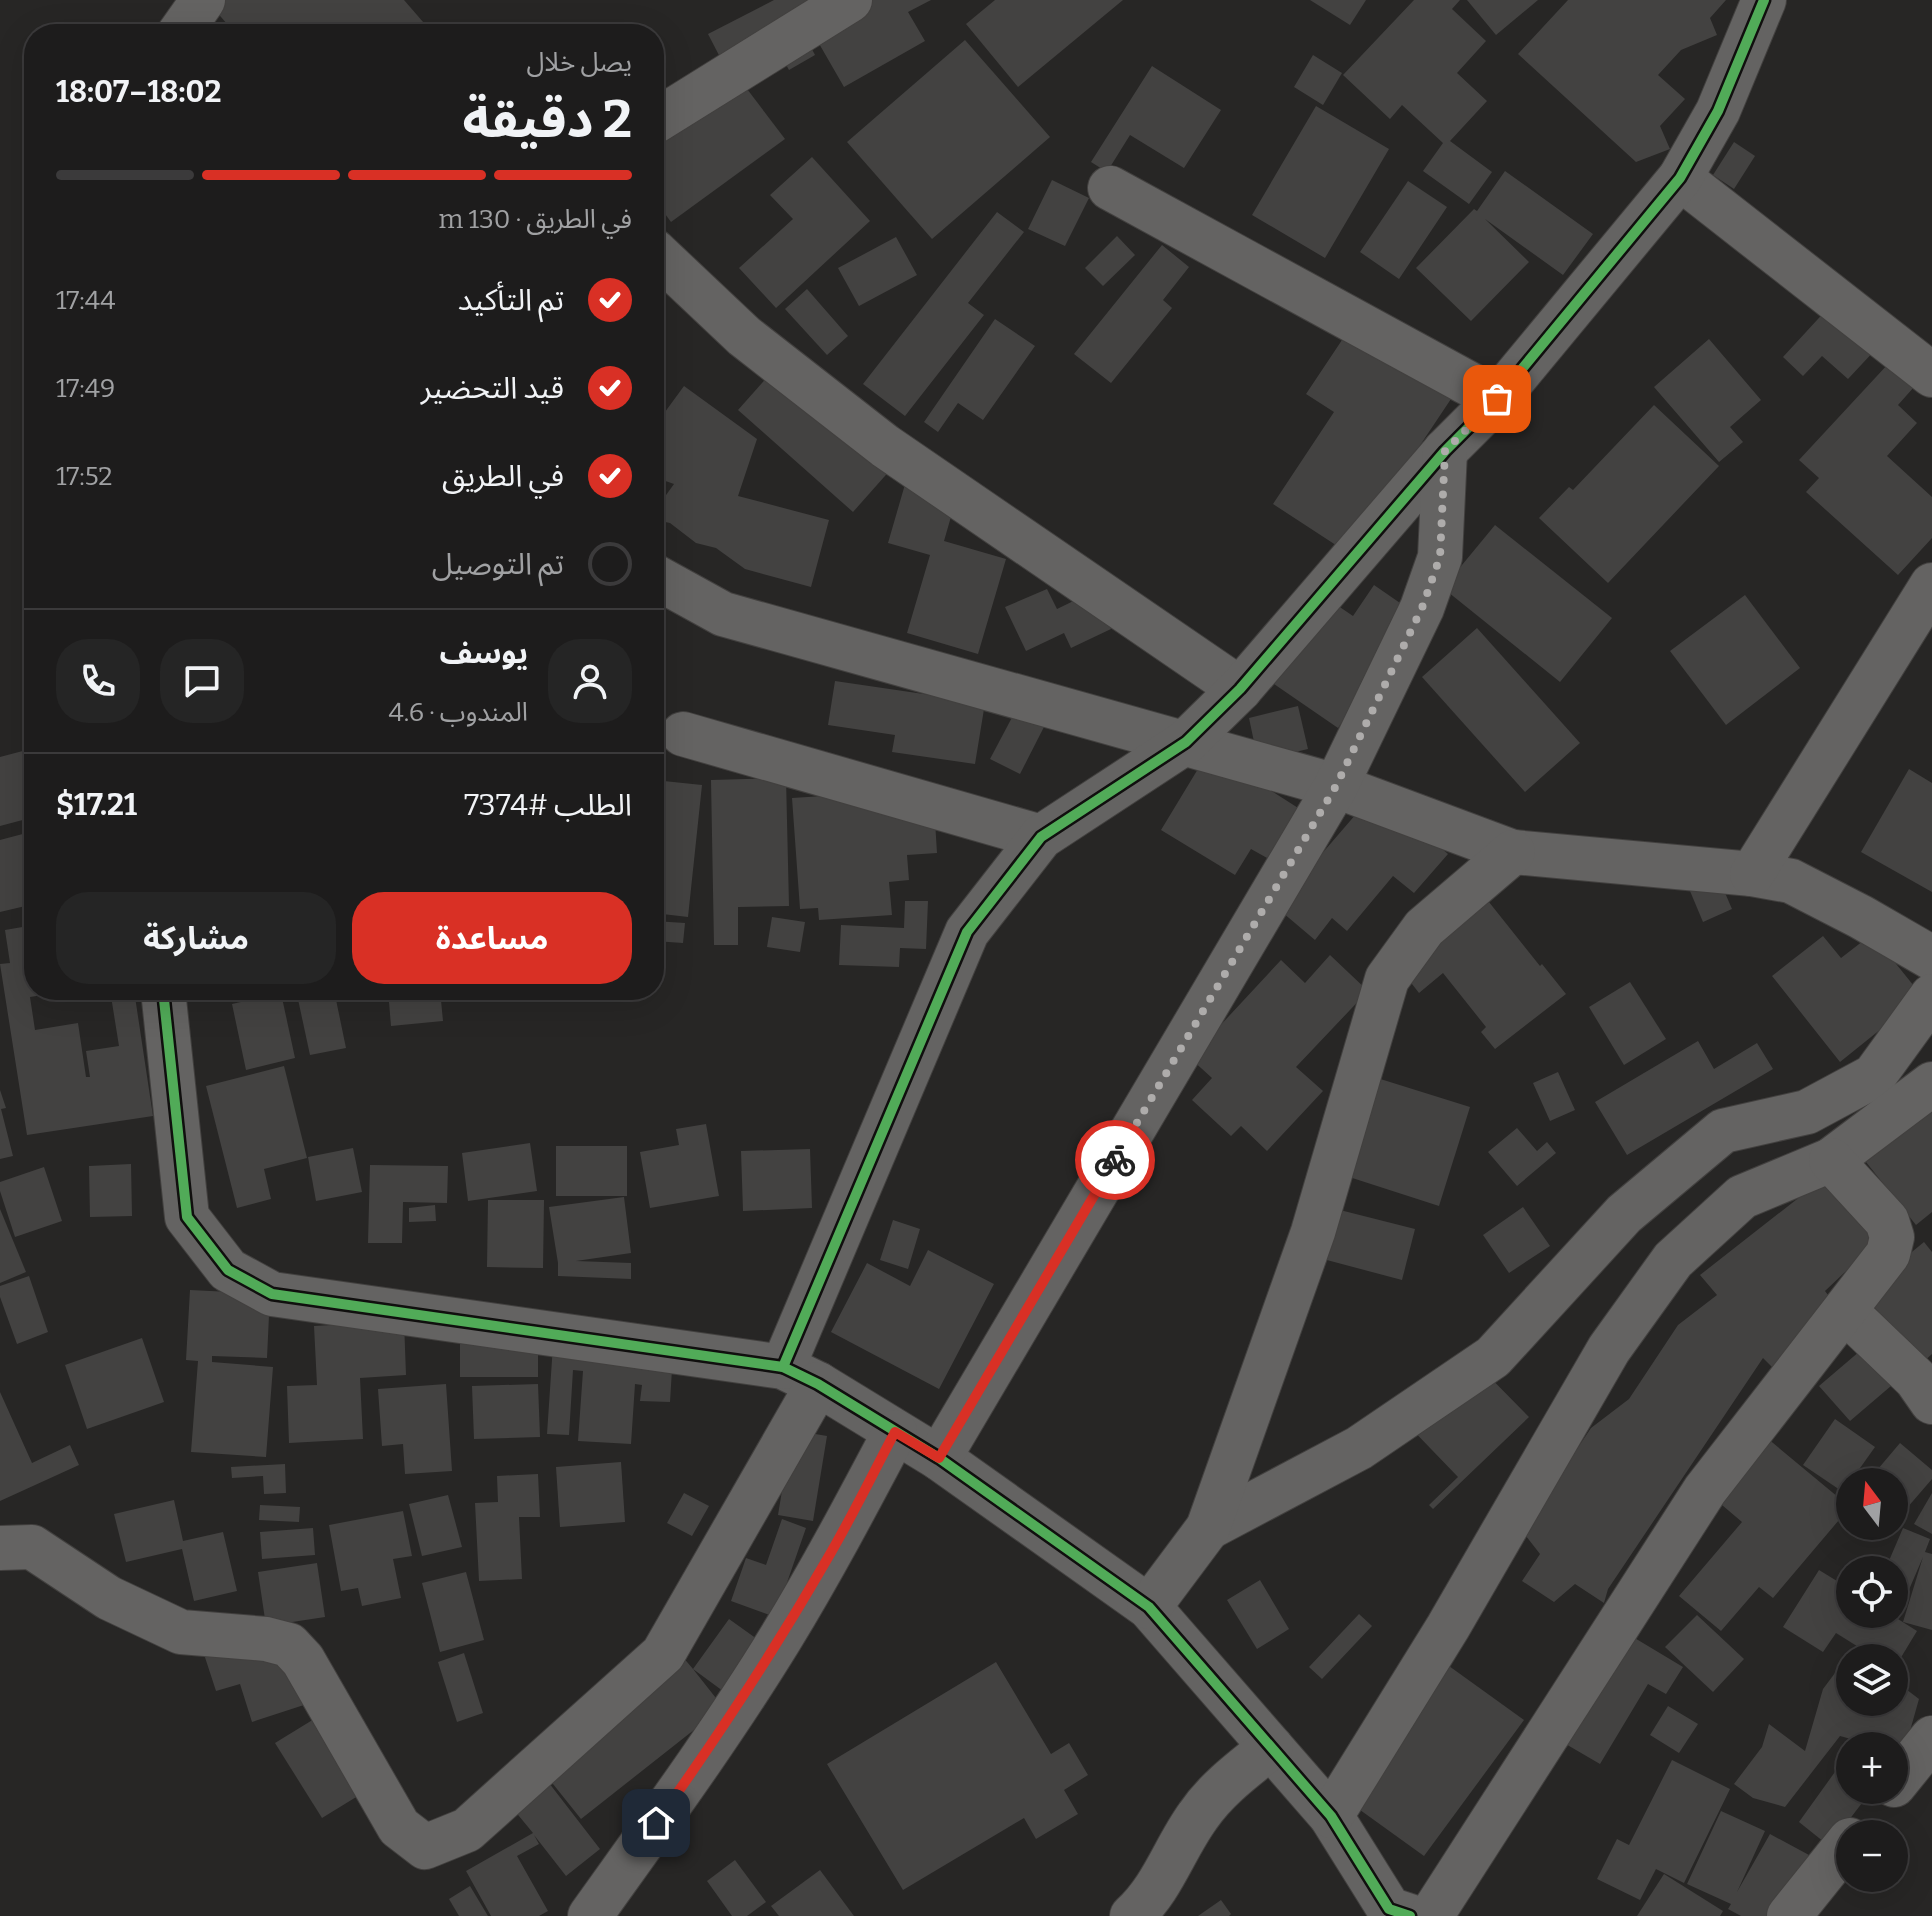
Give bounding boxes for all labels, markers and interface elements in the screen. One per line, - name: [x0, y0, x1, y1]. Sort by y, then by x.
- text: يصل خلال: [526, 47, 632, 78]
- text: 18:02–18:07: [56, 74, 221, 110]
- text: 2 دقيقة: [463, 88, 632, 151]
- text: في الطريق · 130 m: [438, 204, 632, 235]
- icon: check: [588, 278, 632, 322]
- text: تم التأكيد: [458, 282, 564, 318]
- text: 17:44: [56, 285, 115, 316]
- pin: [1463, 365, 1531, 433]
- icon: check: [588, 366, 632, 410]
- text: قيد التحضير: [421, 370, 564, 406]
- text: 17:49: [56, 373, 115, 404]
- icon: bag: [1475, 377, 1519, 421]
- icon: check: [588, 454, 632, 498]
- text: في الطريق: [442, 458, 564, 494]
- text: 17:52: [56, 461, 112, 492]
- text: تم التوصيل: [432, 546, 564, 582]
- text: يوسف: [440, 635, 528, 671]
- button: phone: [56, 639, 140, 723]
- button: chat: [160, 639, 244, 723]
- button: person: [548, 639, 632, 723]
- text: المندوب · 4.6: [389, 697, 528, 728]
- text: $17.21: [56, 787, 137, 823]
- text: الطلب #7374: [464, 787, 632, 823]
- button: مشاركة: [56, 892, 336, 984]
- button: مساعدة: [352, 892, 632, 984]
- courier: [1075, 1120, 1155, 1200]
- icon: bike: [1093, 1138, 1137, 1182]
- north arrow: [1836, 1468, 1908, 1540]
- map controls: [1836, 1468, 1908, 1892]
- button: locate: [1836, 1556, 1908, 1628]
- button: layers: [1836, 1644, 1908, 1716]
- button: +: [1836, 1732, 1908, 1804]
- pin: [622, 1789, 690, 1857]
- icon: home: [634, 1801, 678, 1845]
- button: −: [1836, 1820, 1908, 1892]

